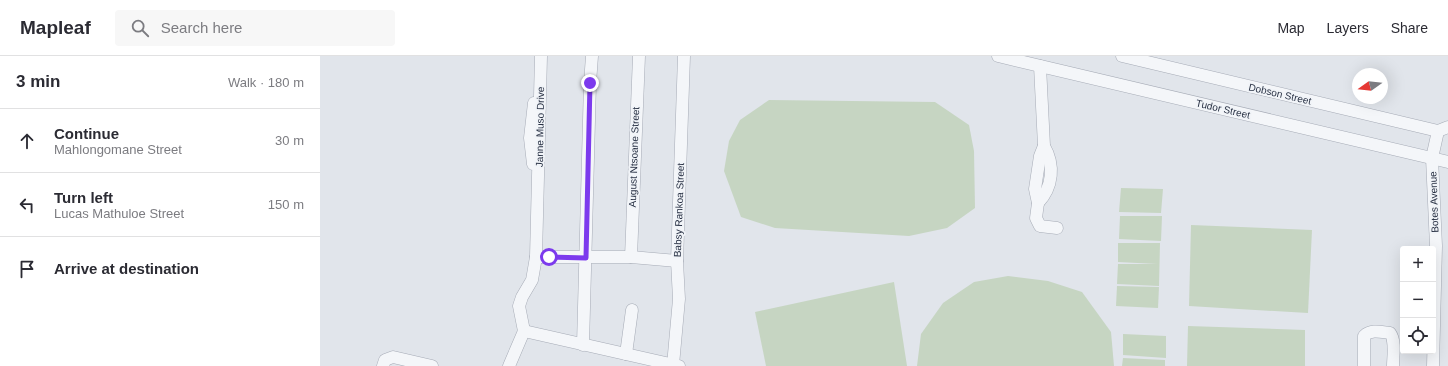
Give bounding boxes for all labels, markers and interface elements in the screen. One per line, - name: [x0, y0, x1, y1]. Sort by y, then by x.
- search box: [115, 10, 395, 46]
- text: Mapleaf: [20, 17, 91, 38]
- icon: search: [129, 17, 151, 39]
- text: Search here: [161, 19, 242, 36]
- text: Map: [1277, 20, 1305, 36]
- text: Layers: [1327, 20, 1369, 36]
- text: Share: [1391, 20, 1428, 36]
- north arrow: [1352, 68, 1388, 104]
- text: 3 min: [16, 72, 60, 91]
- route end: [581, 74, 599, 92]
- text: Walk · 180 m: [228, 75, 304, 90]
- street label: Dobson Street: [1248, 81, 1313, 107]
- street label: Janne Muso Drive: [534, 86, 546, 167]
- street label: Tudor Street: [1195, 97, 1251, 121]
- street label: August Ntsoane Street: [627, 106, 641, 207]
- text: Continue: [54, 125, 119, 142]
- icon: ahead: [16, 130, 38, 152]
- text: 30 m: [275, 133, 304, 148]
- text: Mahlongomane Street: [54, 142, 182, 157]
- street label: Babsy Rankoa Street: [672, 162, 686, 257]
- street label: Botes Avenue: [1427, 171, 1441, 233]
- text: Turn left: [54, 189, 113, 206]
- icon: left: [16, 194, 38, 216]
- text: 150 m: [268, 197, 304, 212]
- text: Lucas Mathuloe Street: [54, 206, 184, 221]
- map controls: [1400, 246, 1436, 354]
- button: +: [1400, 246, 1436, 282]
- route start: [540, 248, 558, 266]
- icon: arrive: [16, 258, 38, 280]
- text: Arrive at destination: [54, 260, 199, 277]
- button: −: [1400, 282, 1436, 318]
- button: locate: [1400, 318, 1436, 354]

